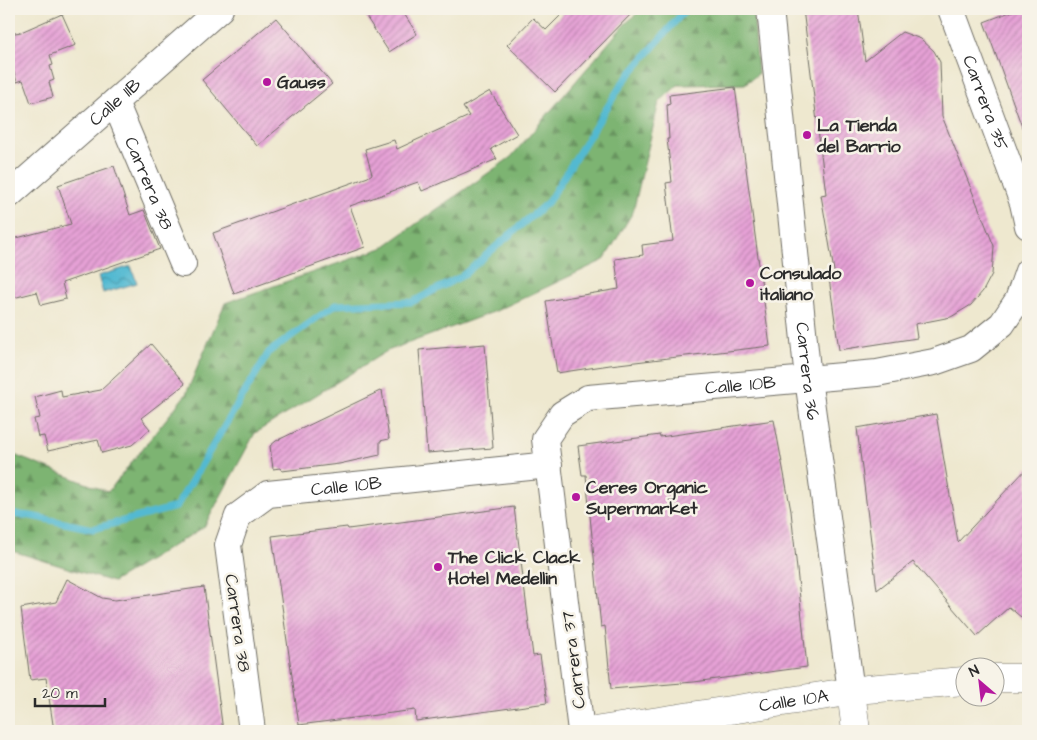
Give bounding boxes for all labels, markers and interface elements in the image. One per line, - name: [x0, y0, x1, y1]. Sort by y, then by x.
- street label: Carrera 35: [956, 52, 1014, 154]
- place label: Gauss: [277, 70, 326, 95]
- street label: Calle 11B: [84, 72, 147, 132]
- marker: Gauss: [261, 76, 273, 88]
- place label: La Tienda del Barrio: [816, 113, 902, 159]
- marker: La Tienda del Barrio: [801, 129, 813, 141]
- street label: Carrera 38: [118, 133, 179, 234]
- place label: Consulado italiano: [760, 261, 842, 307]
- marker: Consulado italiano: [744, 277, 756, 289]
- street label: Carrera 36: [789, 321, 826, 422]
- street label: Calle 10B: [704, 370, 777, 401]
- street label: Calle 10B: [310, 470, 383, 503]
- place label: Ceres Organic Supermarket: [585, 475, 709, 521]
- marker: Ceres Organic Supermarket: [570, 491, 582, 503]
- place label: The Click Clack Hotel Medellin: [447, 545, 581, 591]
- marker: The Click Clack Hotel Medellin: [432, 561, 444, 573]
- street label: Carrera 38: [218, 572, 257, 674]
- street label: Carrera 37: [555, 610, 592, 710]
- north arrow: [954, 658, 1004, 708]
- text: N: [966, 660, 983, 682]
- scale bar: [35, 675, 105, 707]
- text: 20 m: [42, 683, 78, 704]
- street label: Calle 10A: [757, 683, 831, 718]

